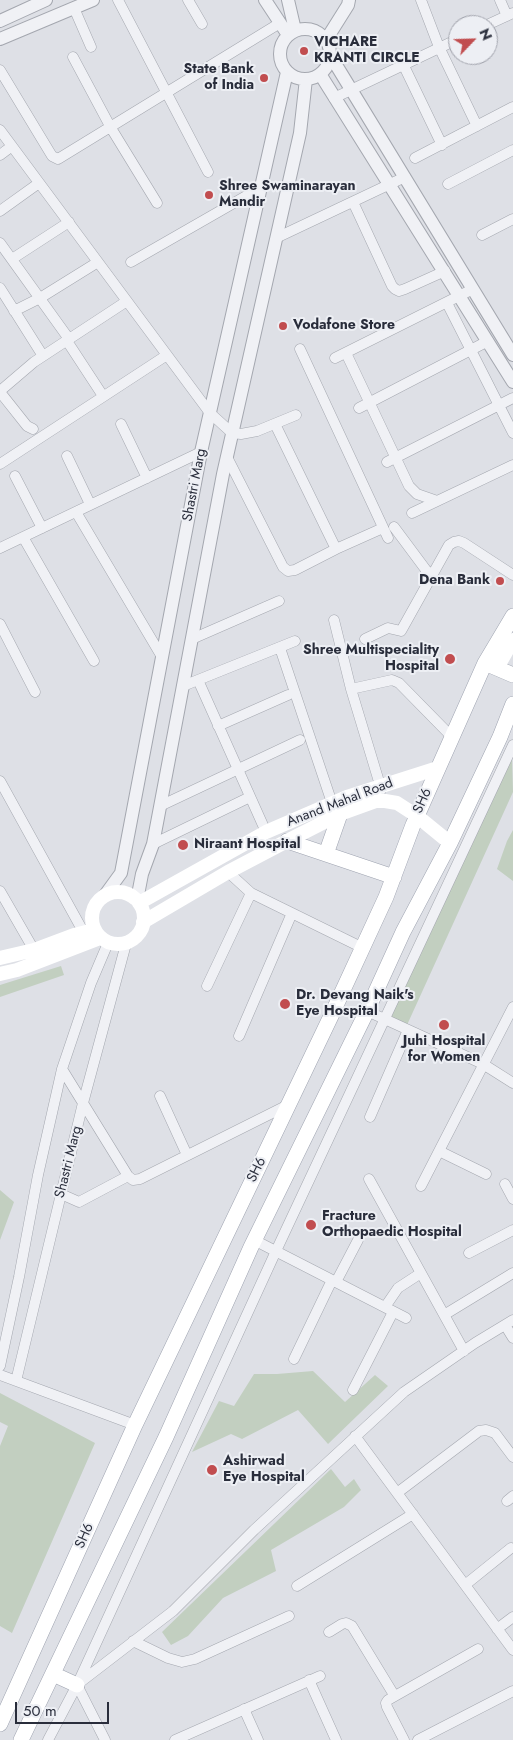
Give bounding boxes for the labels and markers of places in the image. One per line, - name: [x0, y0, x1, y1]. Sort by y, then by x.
- place label: VICHARE KRANTI CIRCLE: [314, 35, 420, 68]
- marker: VICHARE KRANTI CIRCLE: [298, 45, 310, 57]
- place label: State Bank of India: [184, 62, 254, 94]
- marker: State Bank of India: [258, 72, 270, 84]
- place label: Shree Swaminarayan Mandir: [219, 179, 356, 212]
- marker: Shree Swaminarayan Mandir: [203, 189, 215, 201]
- place label: Vodafone Store: [293, 318, 395, 334]
- marker: Vodafone Store: [277, 320, 289, 332]
- place label: Dena Bank: [419, 573, 490, 589]
- marker: Dena Bank: [494, 575, 506, 587]
- place label: Shree Multispeciality Hospital: [303, 643, 439, 676]
- marker: Shree Multispeciality Hospital: [443, 652, 457, 666]
- place label: Niraant Hospital: [194, 837, 300, 853]
- marker: Niraant Hospital: [176, 838, 190, 852]
- place label: Dr. Devang Naik's Eye Hospital: [296, 988, 414, 1020]
- marker: Dr. Devang Naik's Eye Hospital: [278, 997, 292, 1011]
- marker: Juhi Hospital for Women: [437, 1018, 451, 1032]
- place label: Juhi Hospital for Women: [403, 1034, 485, 1066]
- place label: Fracture Orthopaedic Hospital: [322, 1209, 462, 1242]
- marker: Fracture Orthopaedic Hospital: [304, 1218, 318, 1232]
- place label: Ashirwad Eye Hospital: [223, 1454, 305, 1486]
- marker: Ashirwad Eye Hospital: [205, 1463, 219, 1477]

